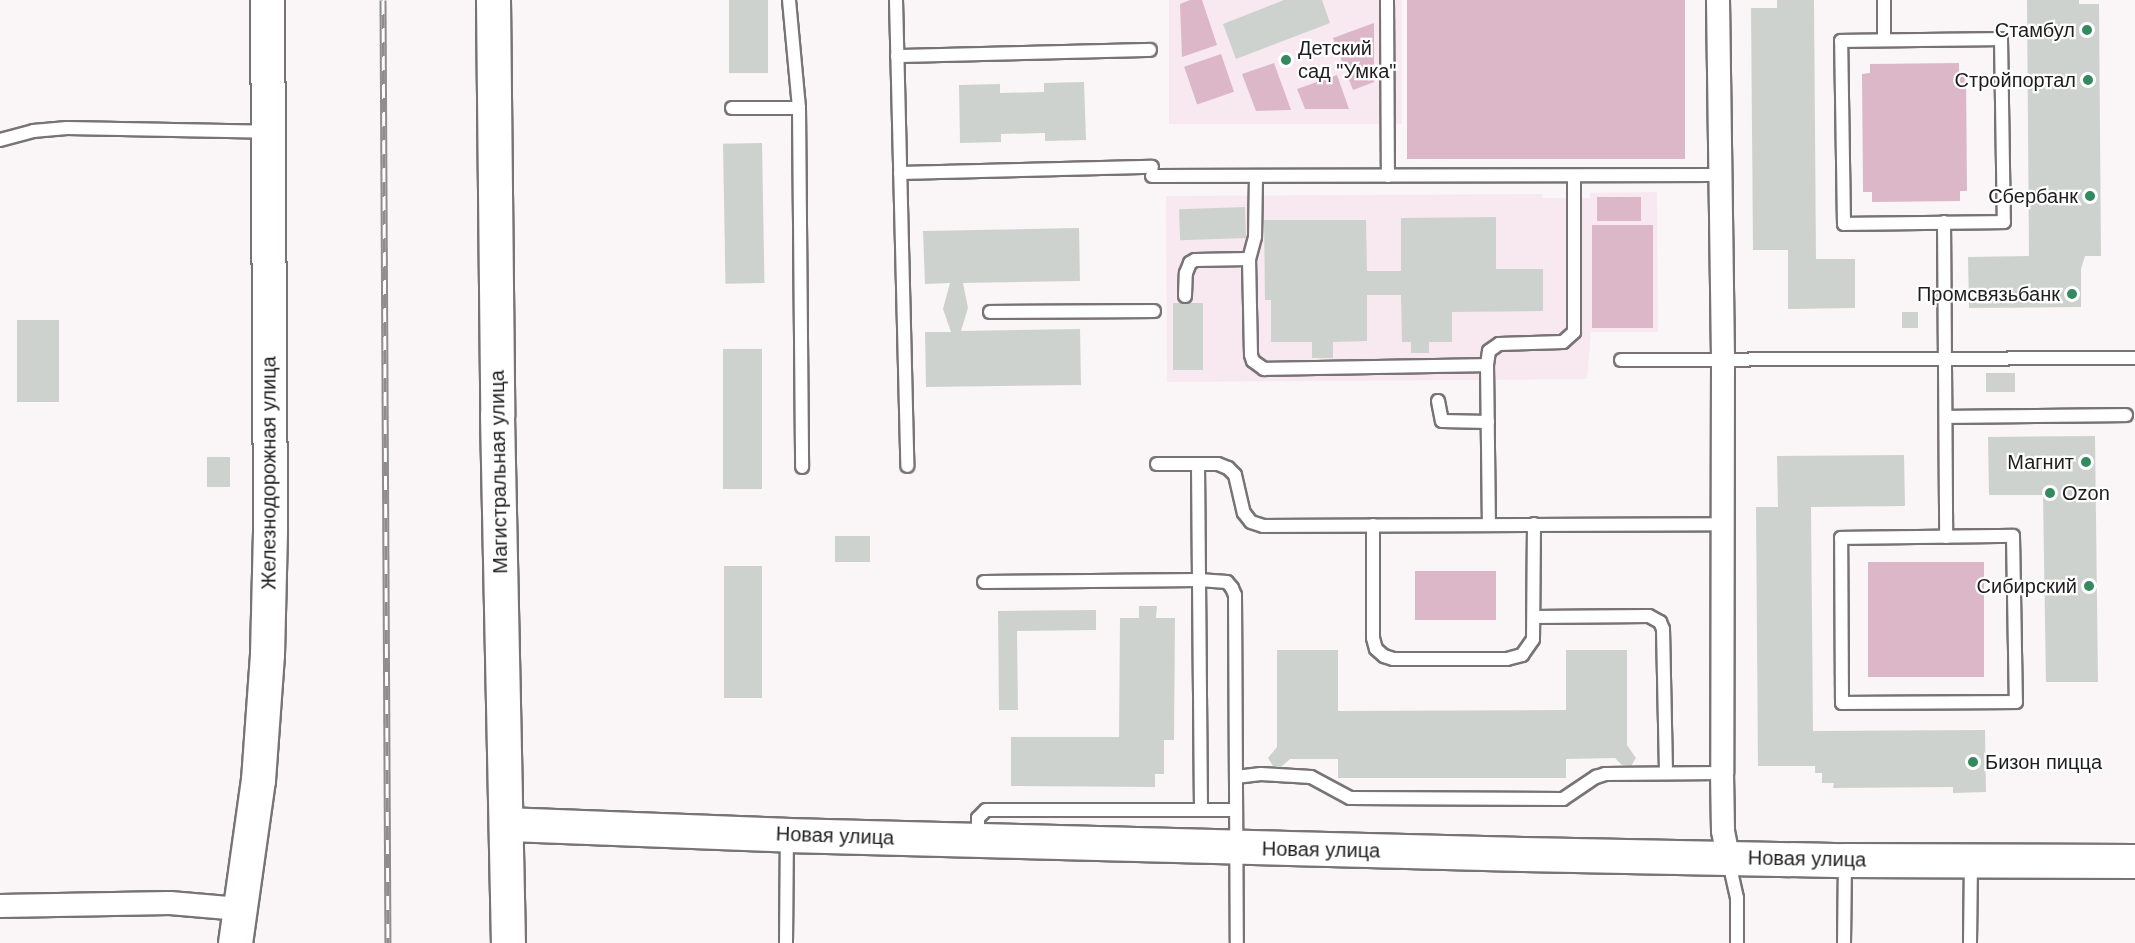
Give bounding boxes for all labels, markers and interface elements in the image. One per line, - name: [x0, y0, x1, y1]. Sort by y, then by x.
- place label: Стамбул: [1995, 18, 2075, 42]
- marker: Стамбул: [2080, 23, 2094, 37]
- place label: Детский сад "Умка": [1298, 36, 1396, 83]
- marker: Детский сад "Умка": [1279, 53, 1293, 67]
- place label: Стройпортал: [1955, 68, 2076, 92]
- marker: Стройпортал: [2081, 73, 2095, 87]
- place label: Сбербанк: [1988, 184, 2078, 208]
- marker: Сбербанк: [2083, 189, 2097, 203]
- place label: Промсвязьбанк: [1917, 282, 2060, 306]
- marker: Промсвязьбанк: [2065, 287, 2079, 301]
- street label: Железнодорожная улица: [257, 356, 281, 590]
- street label: Магистральная улица: [485, 370, 513, 574]
- place label: Магнит: [2007, 450, 2074, 474]
- marker: Магнит: [2079, 455, 2093, 469]
- place label: Ozon: [2062, 481, 2110, 505]
- marker: Ozon: [2043, 486, 2057, 500]
- place label: Сибирский: [1977, 574, 2077, 598]
- marker: Сибирский: [2082, 579, 2096, 593]
- place label: Бизон пицца: [1985, 750, 2102, 774]
- marker: Бизон пицца: [1966, 755, 1980, 769]
- street label: Новая улица: [775, 822, 895, 850]
- street label: Новая улица: [1262, 837, 1380, 863]
- street label: Новая улица: [1748, 846, 1866, 872]

